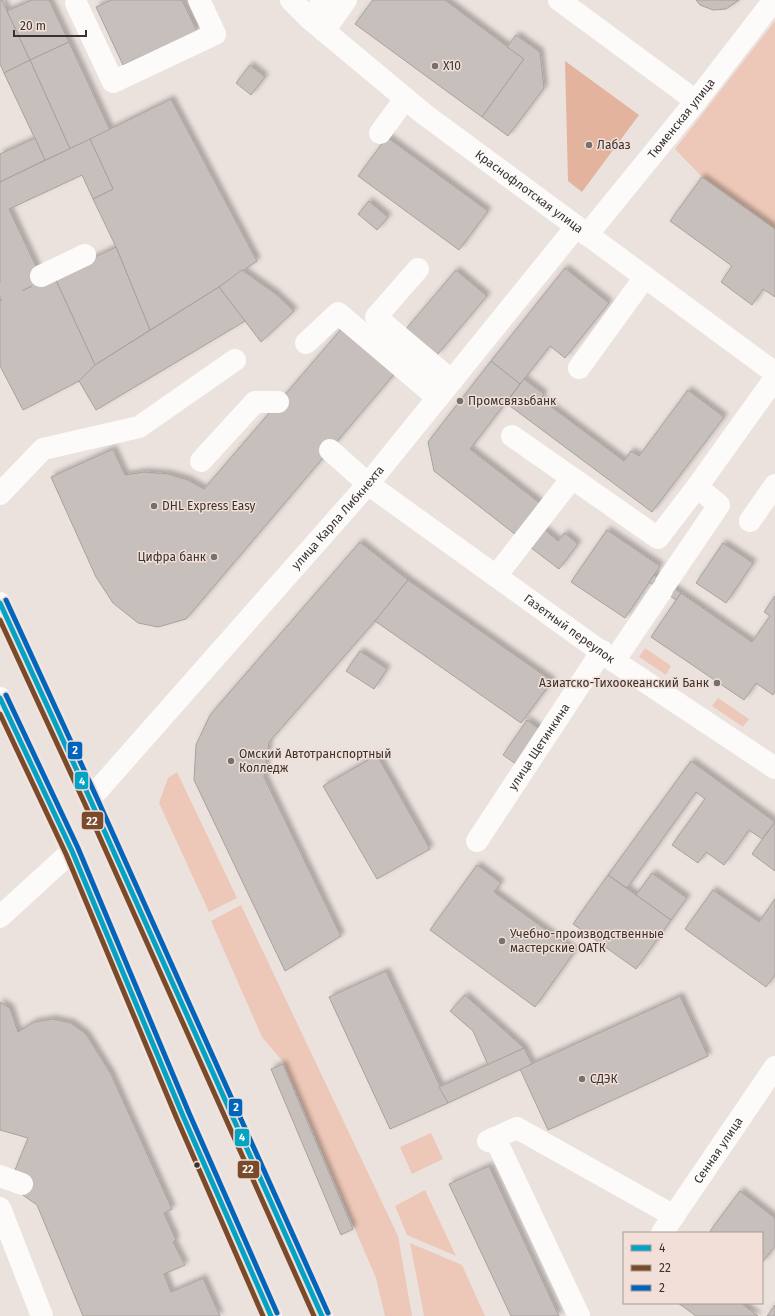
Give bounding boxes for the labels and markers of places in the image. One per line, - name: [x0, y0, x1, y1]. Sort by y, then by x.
- place label: Х10: [443, 59, 461, 73]
- marker: Х10: [430, 61, 440, 71]
- place label: Лабаз: [597, 138, 631, 152]
- marker: Лабаз: [584, 140, 594, 150]
- place label: Промсвязьбанк: [468, 394, 557, 408]
- marker: Промсвязьбанк: [455, 396, 465, 406]
- place label: DHL Express Easy: [162, 499, 256, 513]
- marker: DHL Express Easy: [149, 501, 159, 511]
- place label: Цифра банк: [138, 550, 207, 564]
- marker: Цифра банк: [209, 552, 219, 562]
- place label: Азиатско-Тихоокеанский Банк: [539, 676, 710, 690]
- marker: Азиатско-Тихоокеанский Банк: [712, 678, 722, 688]
- place label: Омский Автотранспортный Колледж: [239, 747, 391, 775]
- marker: Омский Автотранспортный Колледж: [226, 756, 236, 766]
- place label: Учебно-производственные мастерские ОАТК: [510, 927, 664, 955]
- marker: Учебно-производственные мастерские ОАТК: [497, 936, 507, 946]
- place label: СДЭК: [590, 1072, 618, 1086]
- marker: СДЭК: [577, 1074, 587, 1084]
- unlabelled marker: [192, 1160, 202, 1170]

